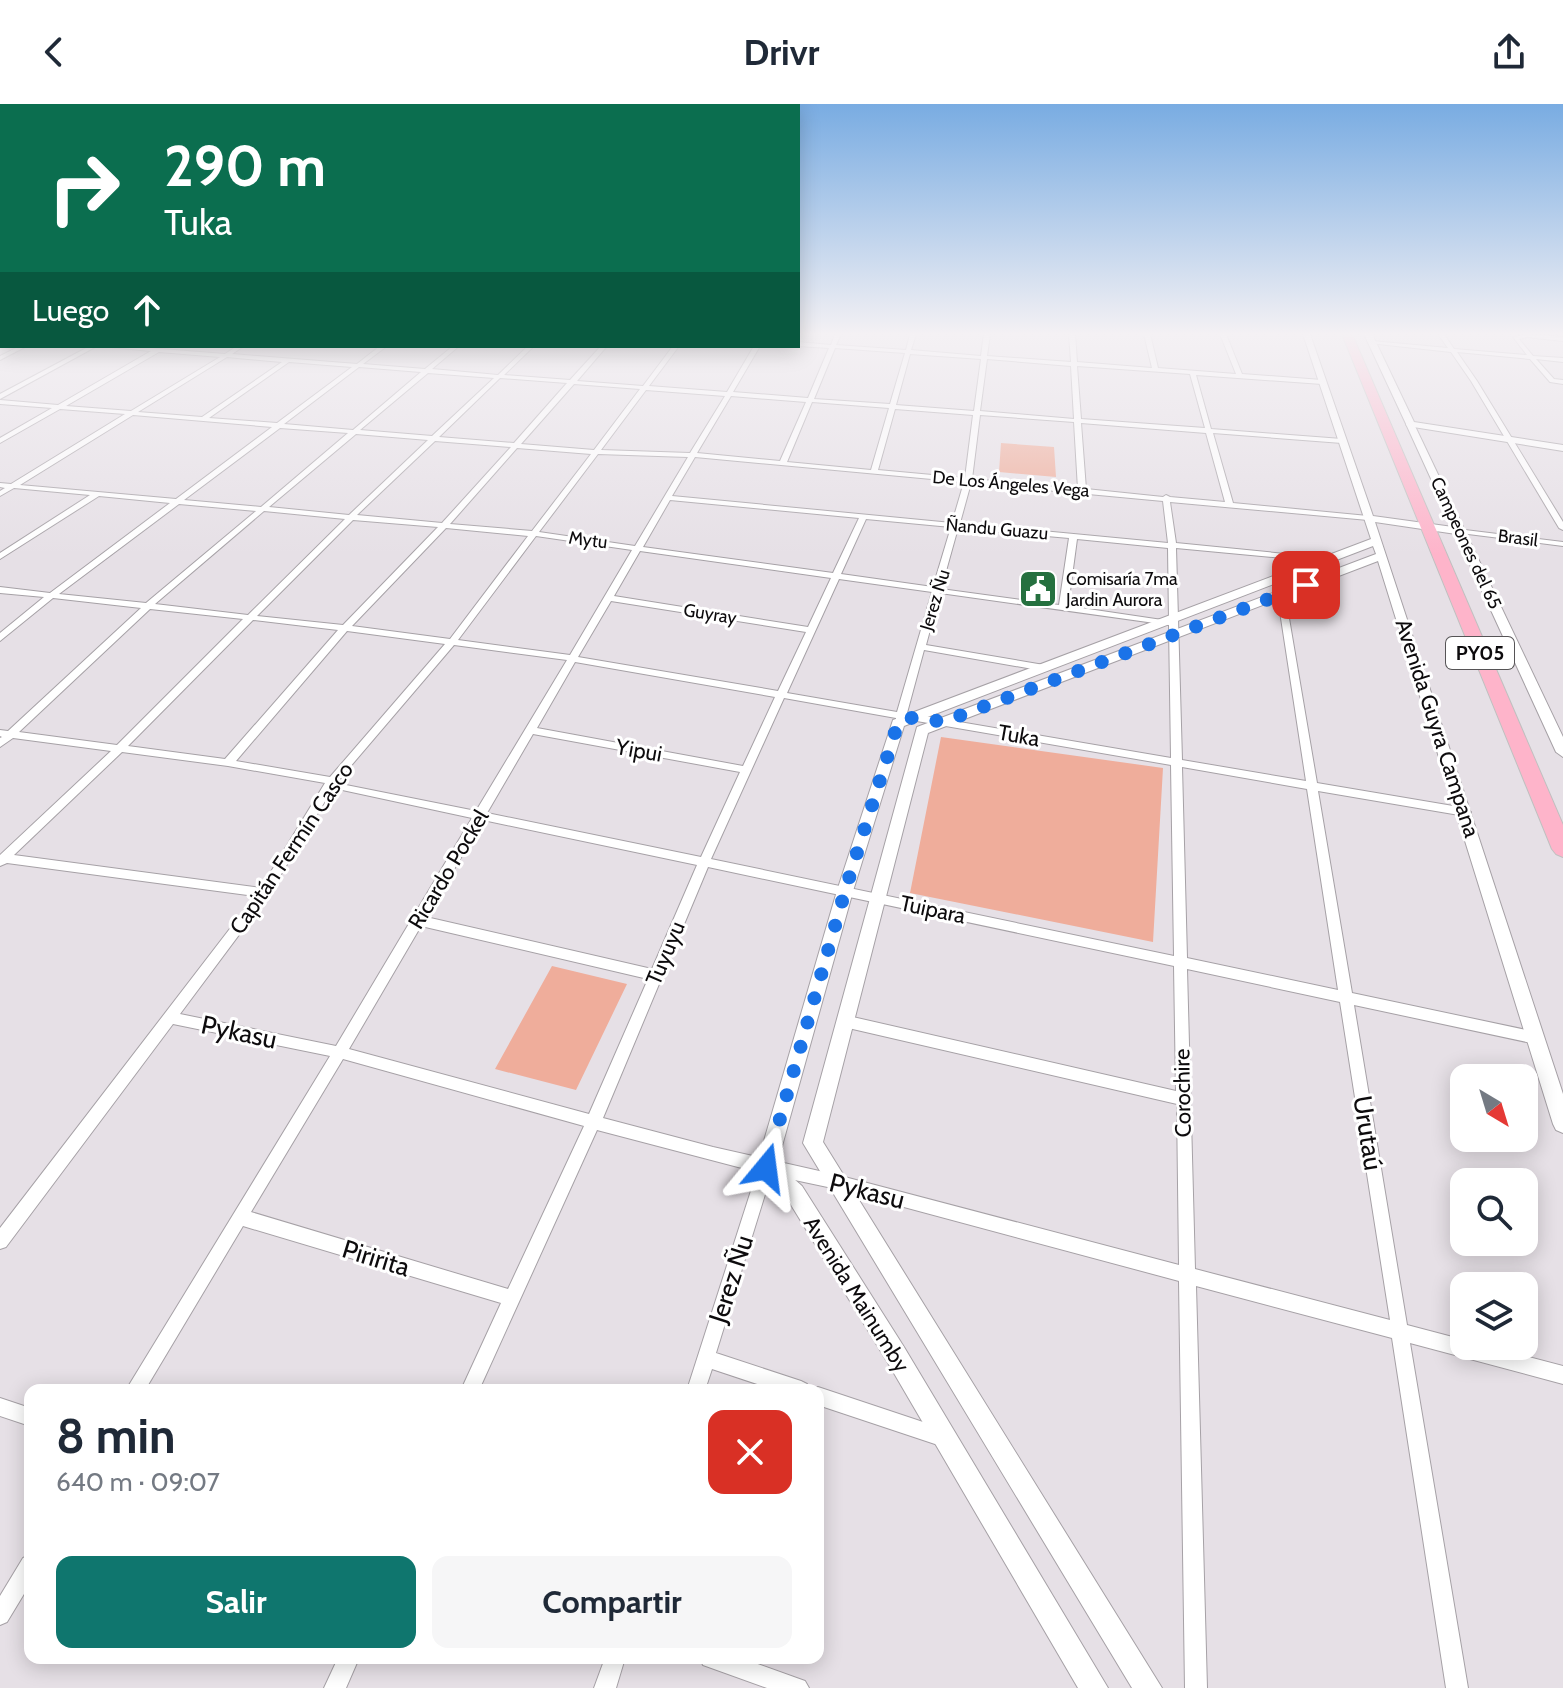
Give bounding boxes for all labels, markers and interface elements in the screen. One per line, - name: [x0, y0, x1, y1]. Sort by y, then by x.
- icon: back: [32, 30, 76, 74]
- text: Drivr: [744, 30, 819, 74]
- icon: share: [1487, 30, 1531, 74]
- text: 290 m: [164, 132, 326, 200]
- icon: right: [32, 136, 136, 240]
- text: Tuka: [164, 200, 232, 244]
- icon: ahead: [125, 288, 169, 332]
- text: Luego: [32, 292, 109, 329]
- street label: De Los Ángeles Vega: [932, 466, 1091, 502]
- street label: Campeones del 65: [1426, 474, 1506, 612]
- street label: Ñandu Guazu: [945, 514, 1049, 544]
- street label: Brasil: [1497, 525, 1540, 551]
- street label: Mytu: [567, 527, 609, 553]
- pin: [1272, 551, 1340, 619]
- icon: arrive: [1284, 563, 1328, 607]
- street label: Jerez Ñu: [915, 567, 955, 634]
- public building icon: Comisaría 7ma Jardin Aurora: [1017, 568, 1059, 610]
- place label: Comisaría 7ma Jardin Aurora: [1065, 568, 1178, 611]
- street label: Guyray: [682, 599, 738, 629]
- street label: Avenida Guyra Campana: [1389, 616, 1486, 841]
- road number: PY05: [1446, 637, 1514, 669]
- street label: Tuka: [996, 719, 1042, 752]
- street label: Yipui: [613, 733, 664, 768]
- street label: Capitán Fermín Casco: [224, 757, 359, 939]
- street label: Ricardo Pockel: [402, 804, 495, 934]
- street label: Tuipara: [898, 889, 968, 930]
- street label: Tuyuyu: [640, 917, 691, 989]
- street label: Pykasu: [198, 1008, 280, 1056]
- street label: Corochire: [1168, 1048, 1197, 1138]
- north arrow: [1450, 1064, 1538, 1152]
- map controls: [1450, 1064, 1538, 1360]
- street label: Urutaú: [1346, 1093, 1390, 1173]
- position arrow: [724, 1126, 808, 1210]
- street label: Pykasu: [826, 1166, 908, 1216]
- button: search: [1450, 1168, 1538, 1256]
- street label: Avenida Mainumby: [798, 1211, 915, 1377]
- street label: Jerez Ñu: [701, 1231, 760, 1328]
- street label: Piririta: [338, 1233, 414, 1284]
- button: layers: [1450, 1272, 1538, 1360]
- text: 8 min: [56, 1407, 176, 1465]
- button: close: [708, 1410, 792, 1494]
- text: 640 m · 09:07: [56, 1466, 220, 1498]
- button: Salir: [56, 1556, 416, 1648]
- button: Compartir: [432, 1556, 792, 1648]

